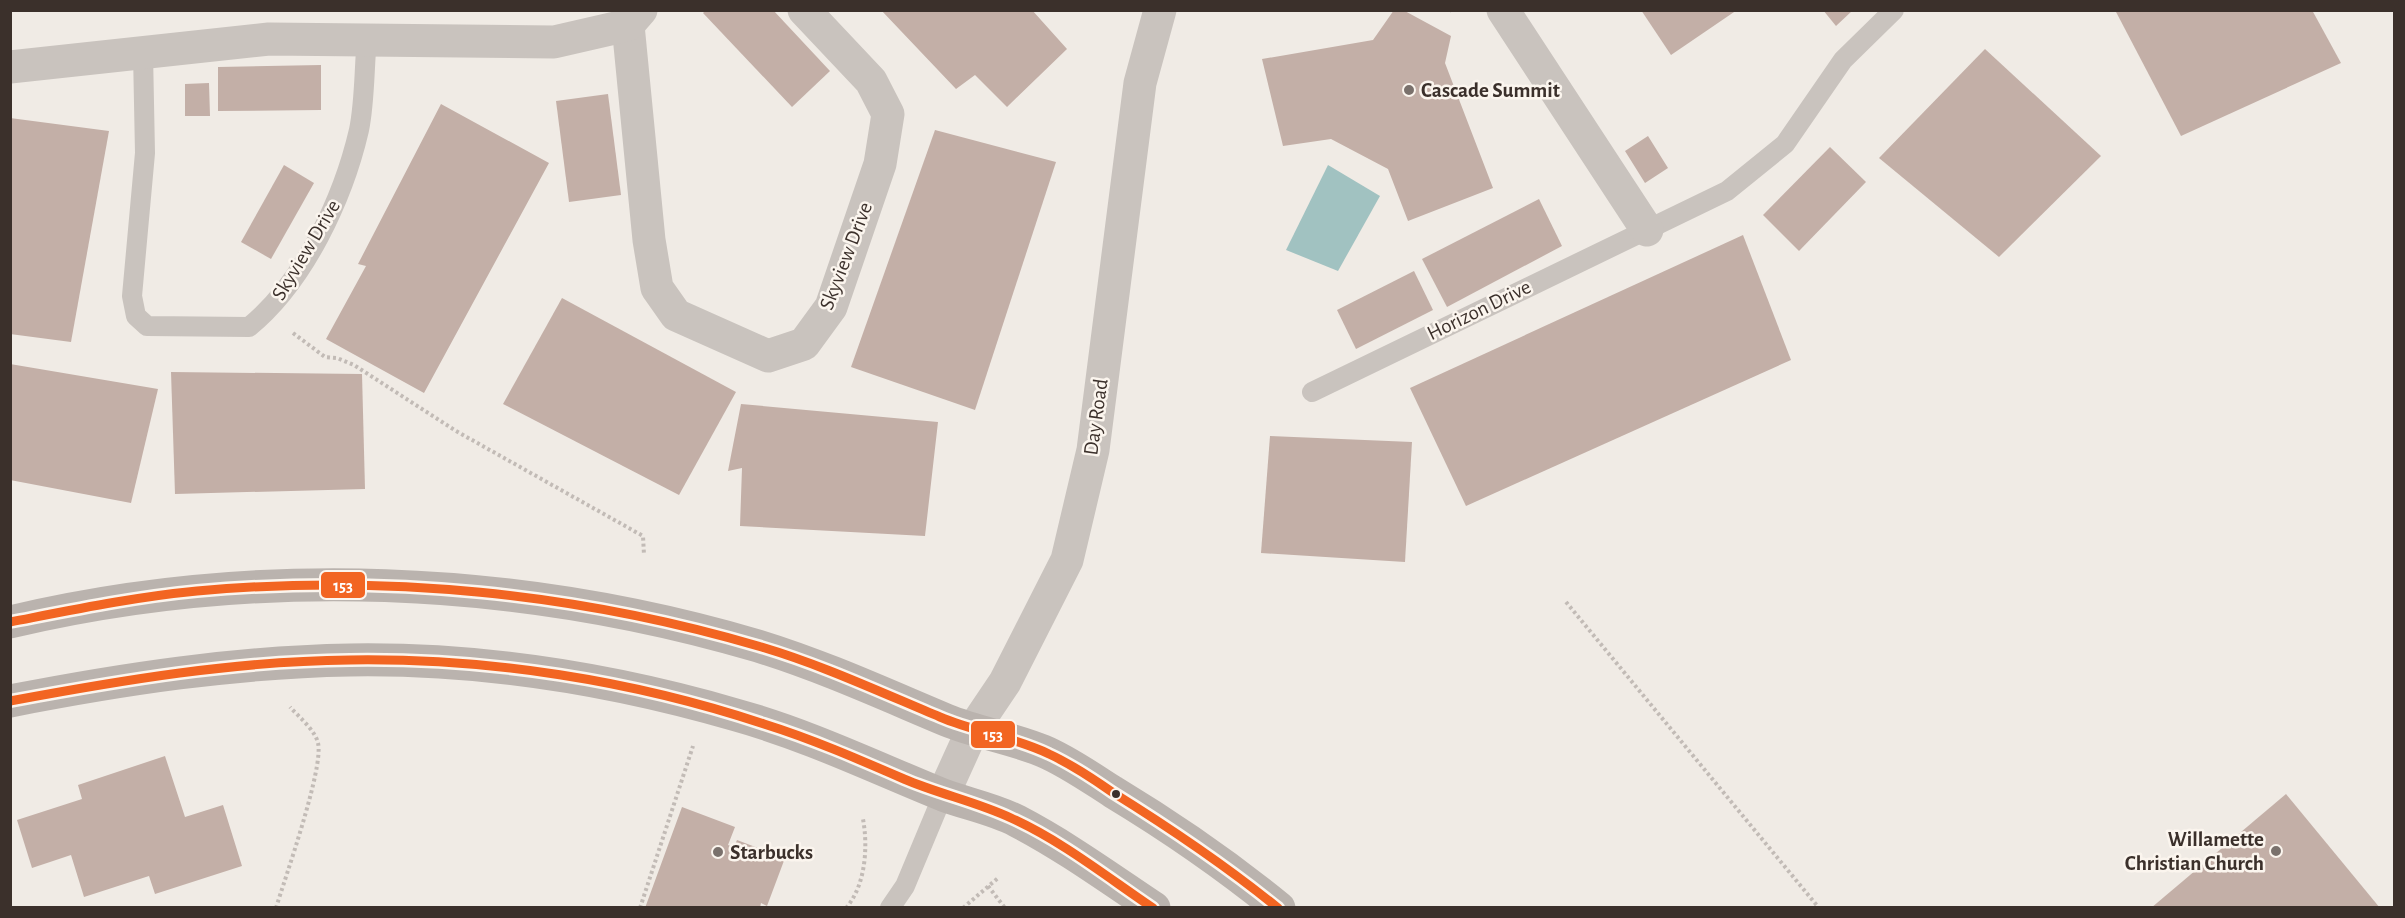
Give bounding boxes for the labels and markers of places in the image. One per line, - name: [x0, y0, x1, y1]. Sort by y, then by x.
- place label: Cascade Summit: [1421, 80, 1560, 101]
- marker: Cascade Summit: [1402, 83, 1416, 97]
- unlabelled marker: [1110, 788, 1122, 800]
- place label: Willamette Christian Church: [2125, 829, 2264, 874]
- place label: Starbucks: [730, 842, 813, 863]
- marker: Willamette Christian Church: [2269, 844, 2283, 858]
- marker: Starbucks: [711, 845, 725, 859]

